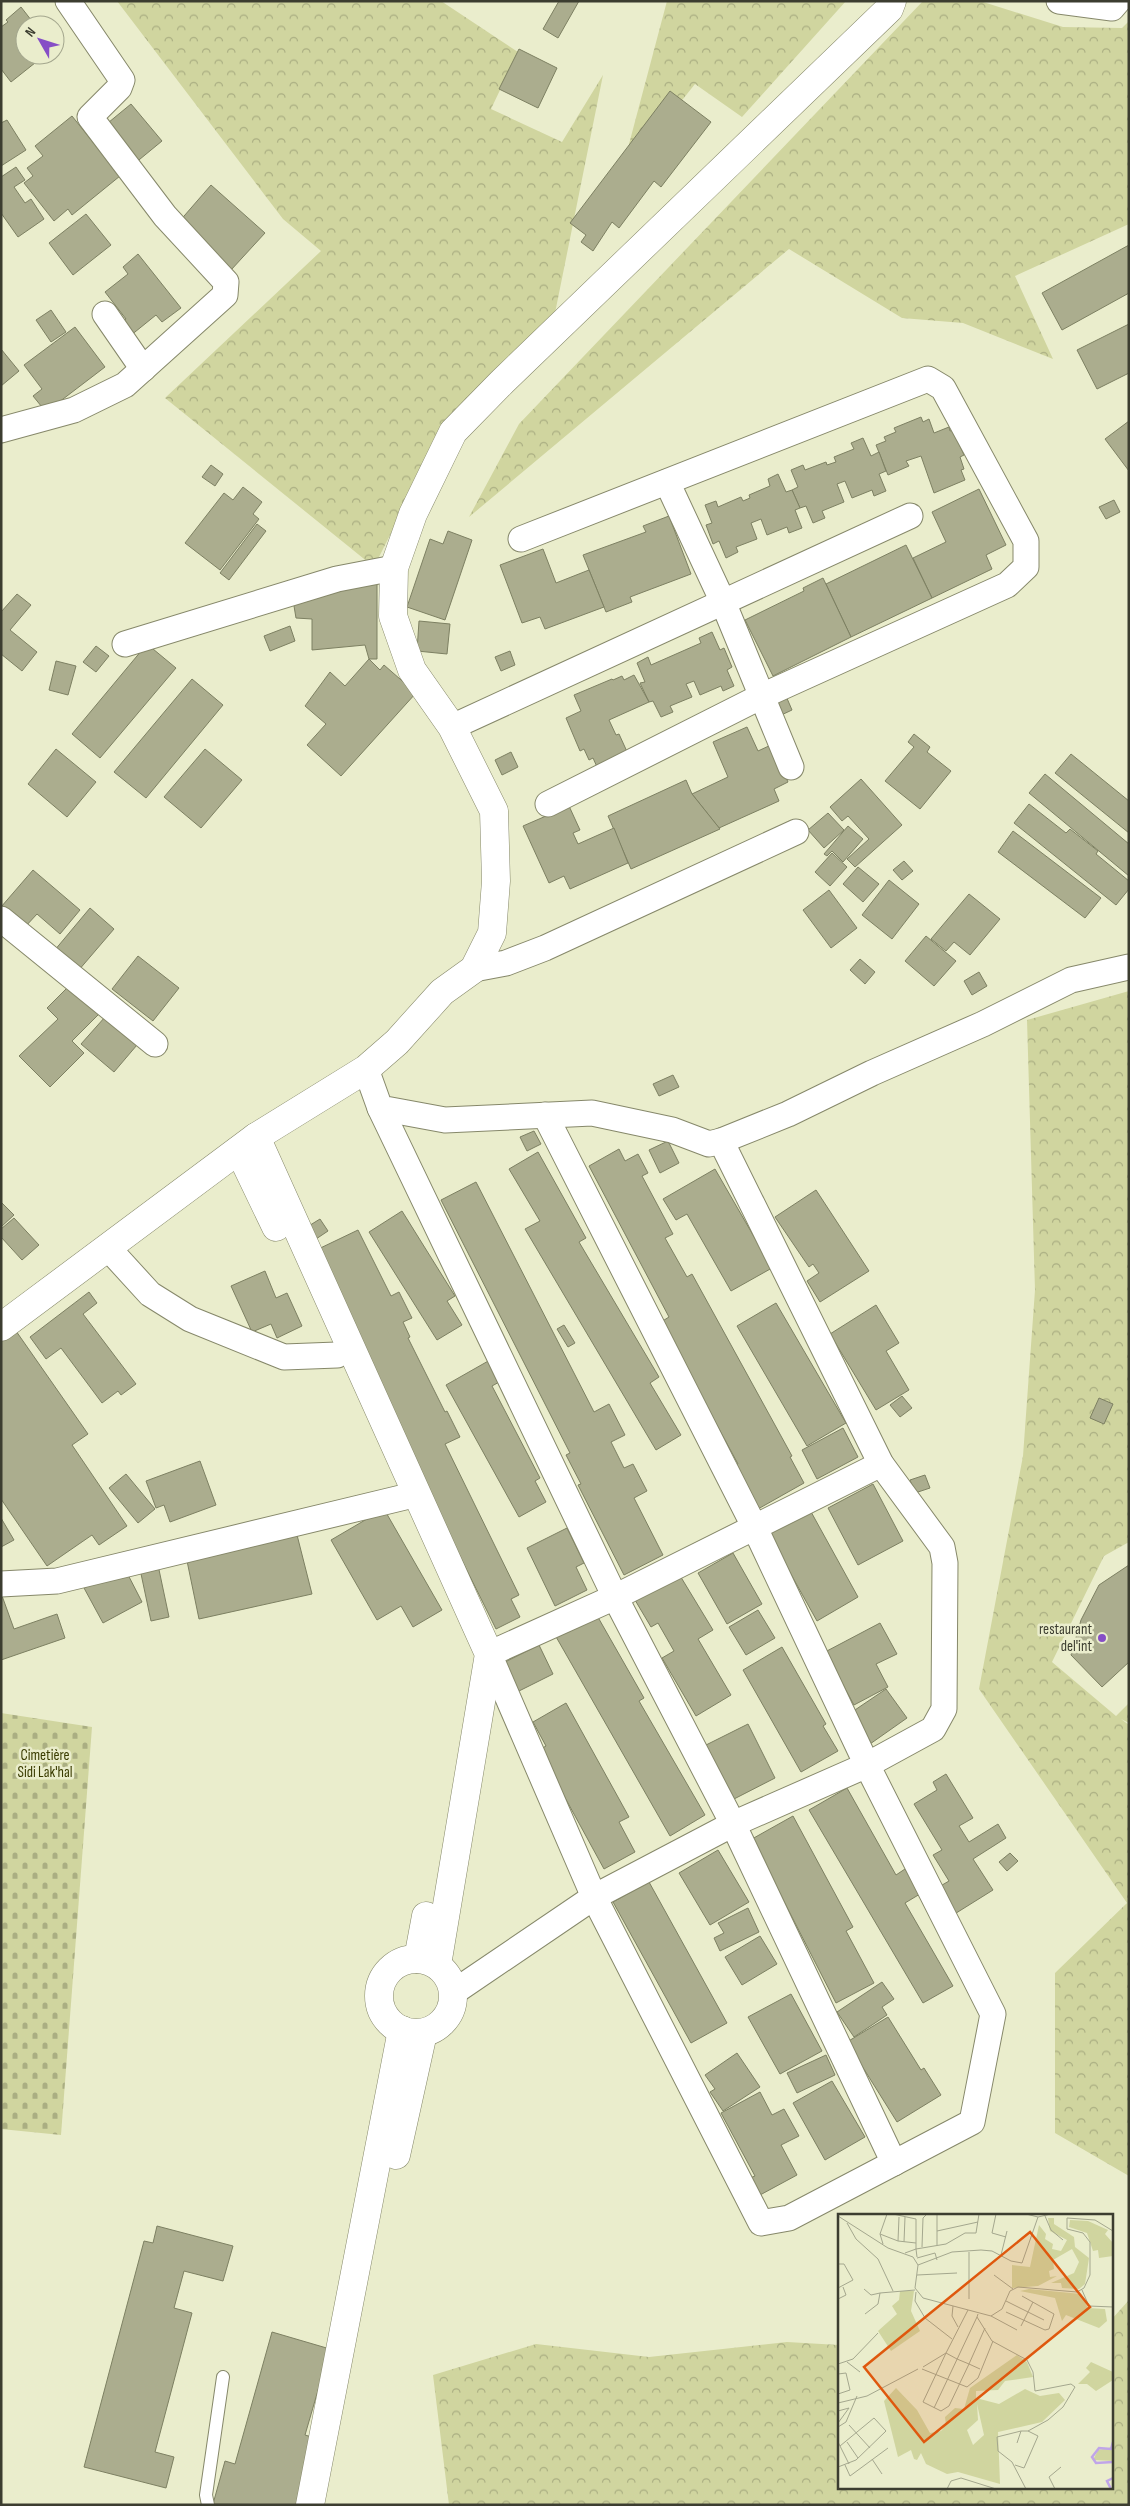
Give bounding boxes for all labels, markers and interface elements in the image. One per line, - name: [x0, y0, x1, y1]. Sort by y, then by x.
- north arrow: [15, 15, 65, 65]
- text: N: [21, 24, 39, 40]
- place label: restaurant del'int: [1039, 1620, 1092, 1656]
- marker: restaurant del'int: [1096, 1632, 1108, 1644]
- park label: Cimetière Sidi Lak'hal: [17, 1746, 73, 1782]
- inset map: [838, 2214, 1112, 2488]

